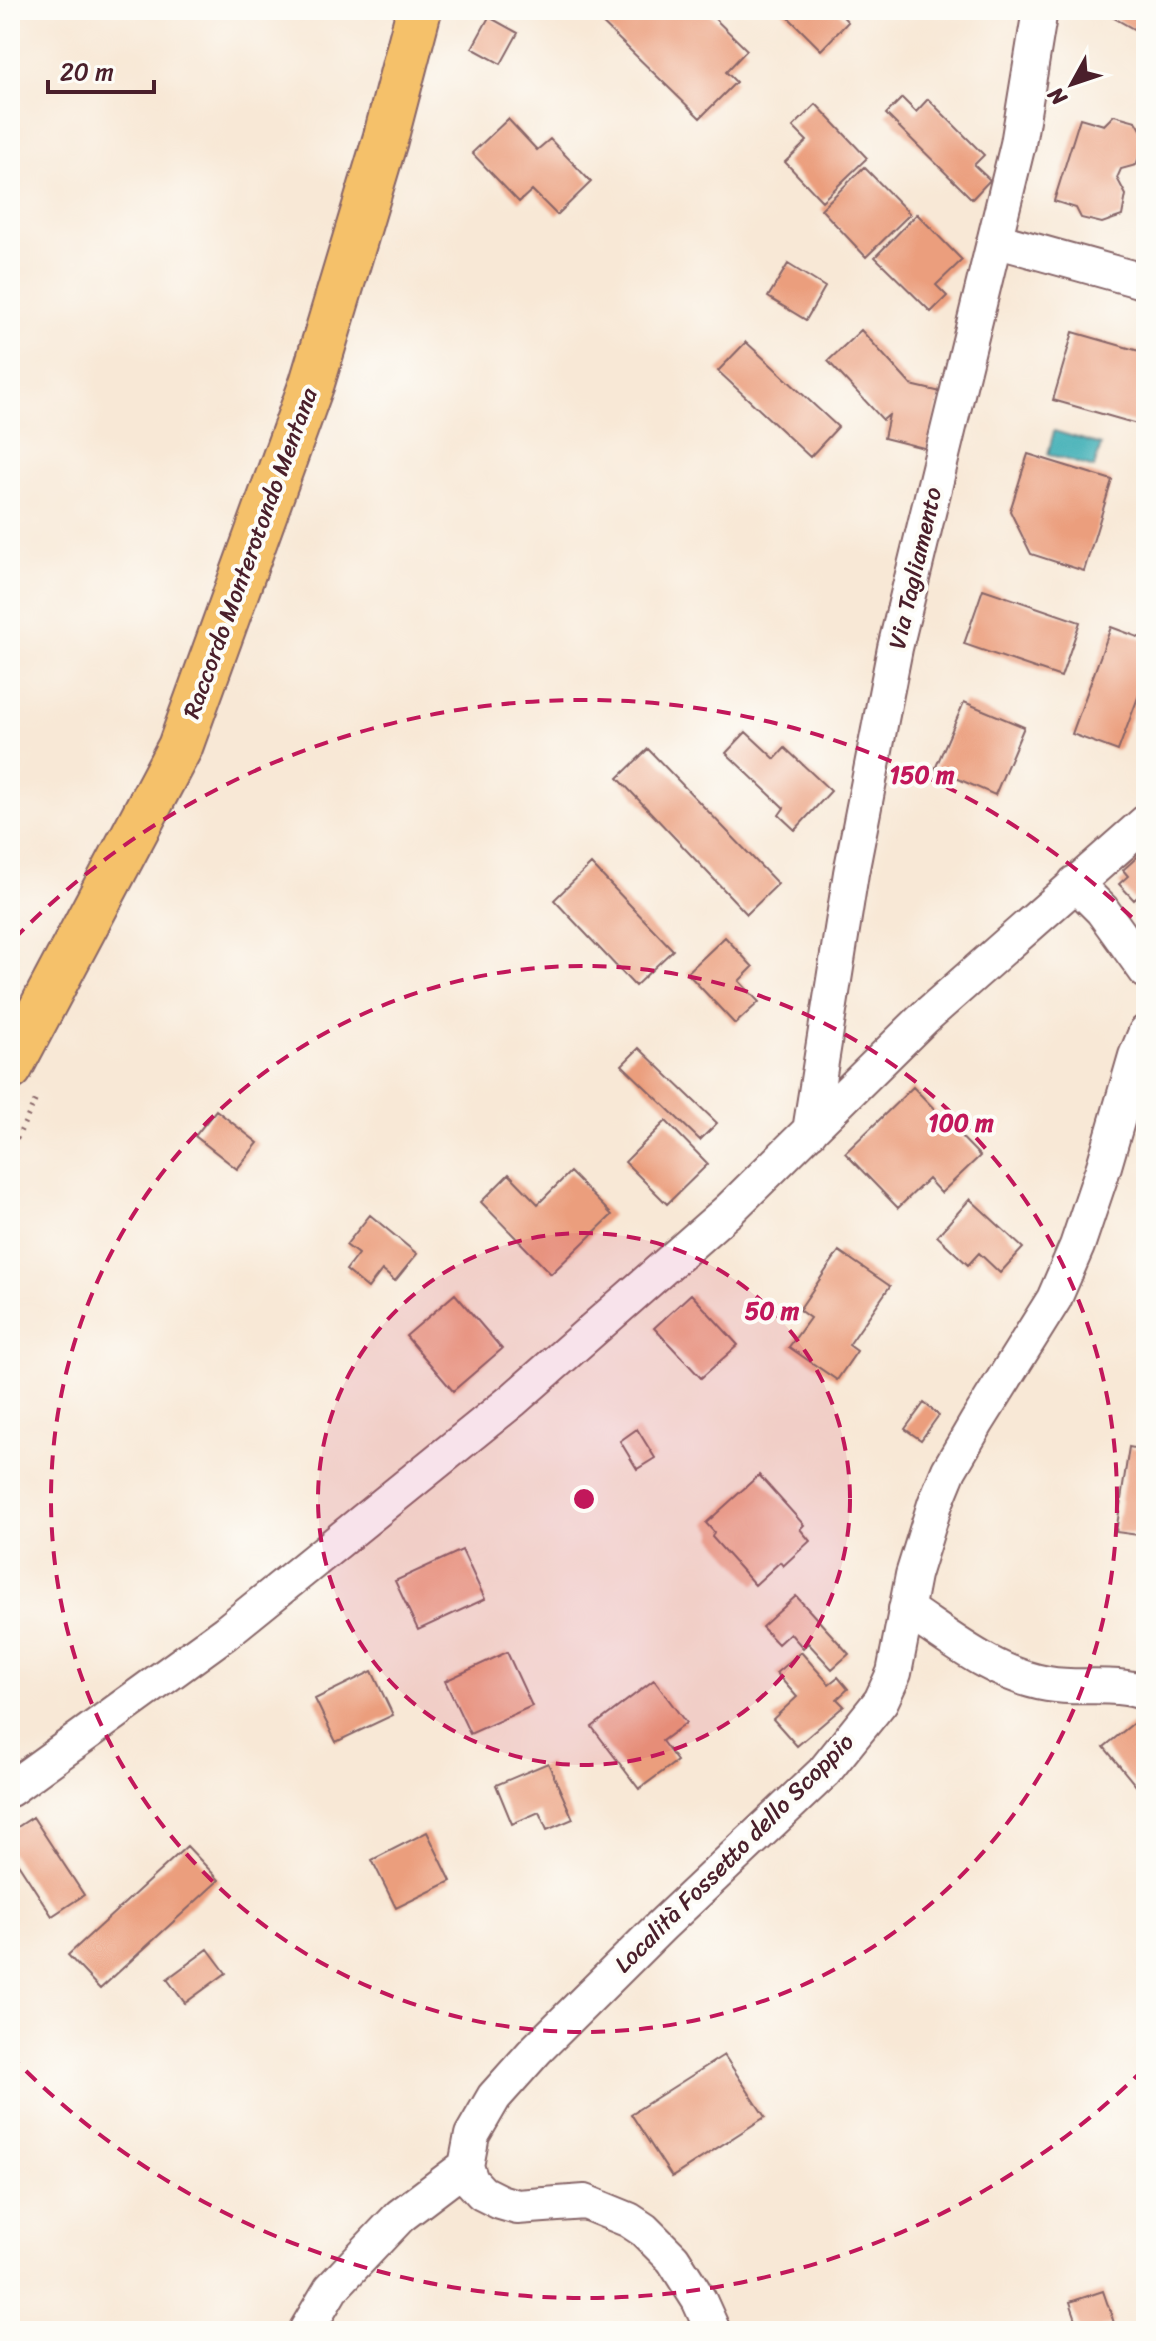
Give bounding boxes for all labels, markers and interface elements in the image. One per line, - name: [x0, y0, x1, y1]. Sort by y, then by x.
- scale bar: [48, 44, 154, 94]
- north arrow: [1032, 44, 1112, 124]
- text: 20 m: [60, 51, 114, 93]
- text: N: [1037, 78, 1078, 116]
- street label: Raccordo Monterotondo Mentana: [171, 381, 330, 724]
- street label: Via Tagliamento: [876, 483, 954, 653]
- text: 150 m: [890, 754, 955, 796]
- text: 100 m: [928, 1102, 994, 1144]
- text: 50 m: [745, 1290, 800, 1332]
- centre of rings: [570, 1485, 598, 1513]
- street label: Località Fossetto dello Scoppio: [604, 1723, 864, 1983]

